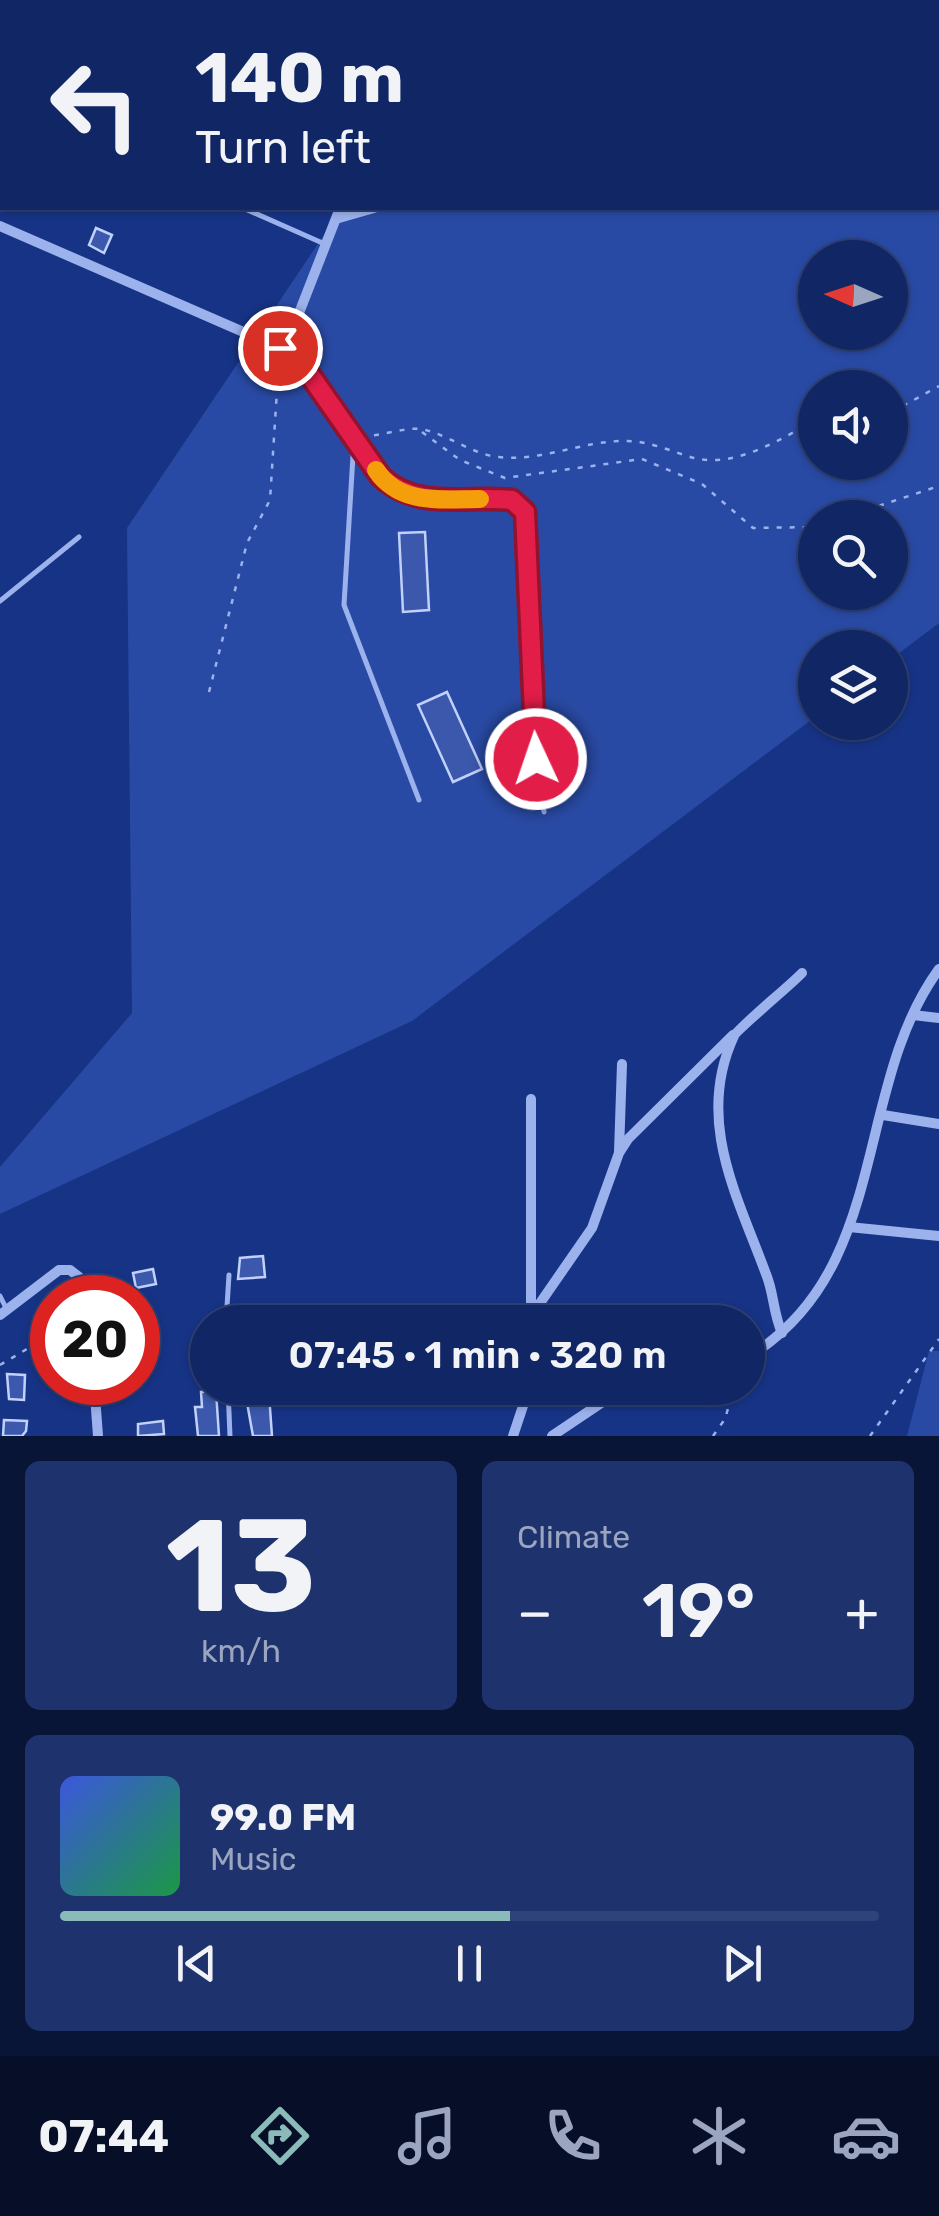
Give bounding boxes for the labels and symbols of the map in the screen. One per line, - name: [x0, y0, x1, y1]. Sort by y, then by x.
- north arrow: [798, 240, 908, 350]
- pin: [238, 306, 323, 391]
- position arrow: [484, 707, 588, 811]
- speed limit sign: 20: [30, 1275, 160, 1405]

